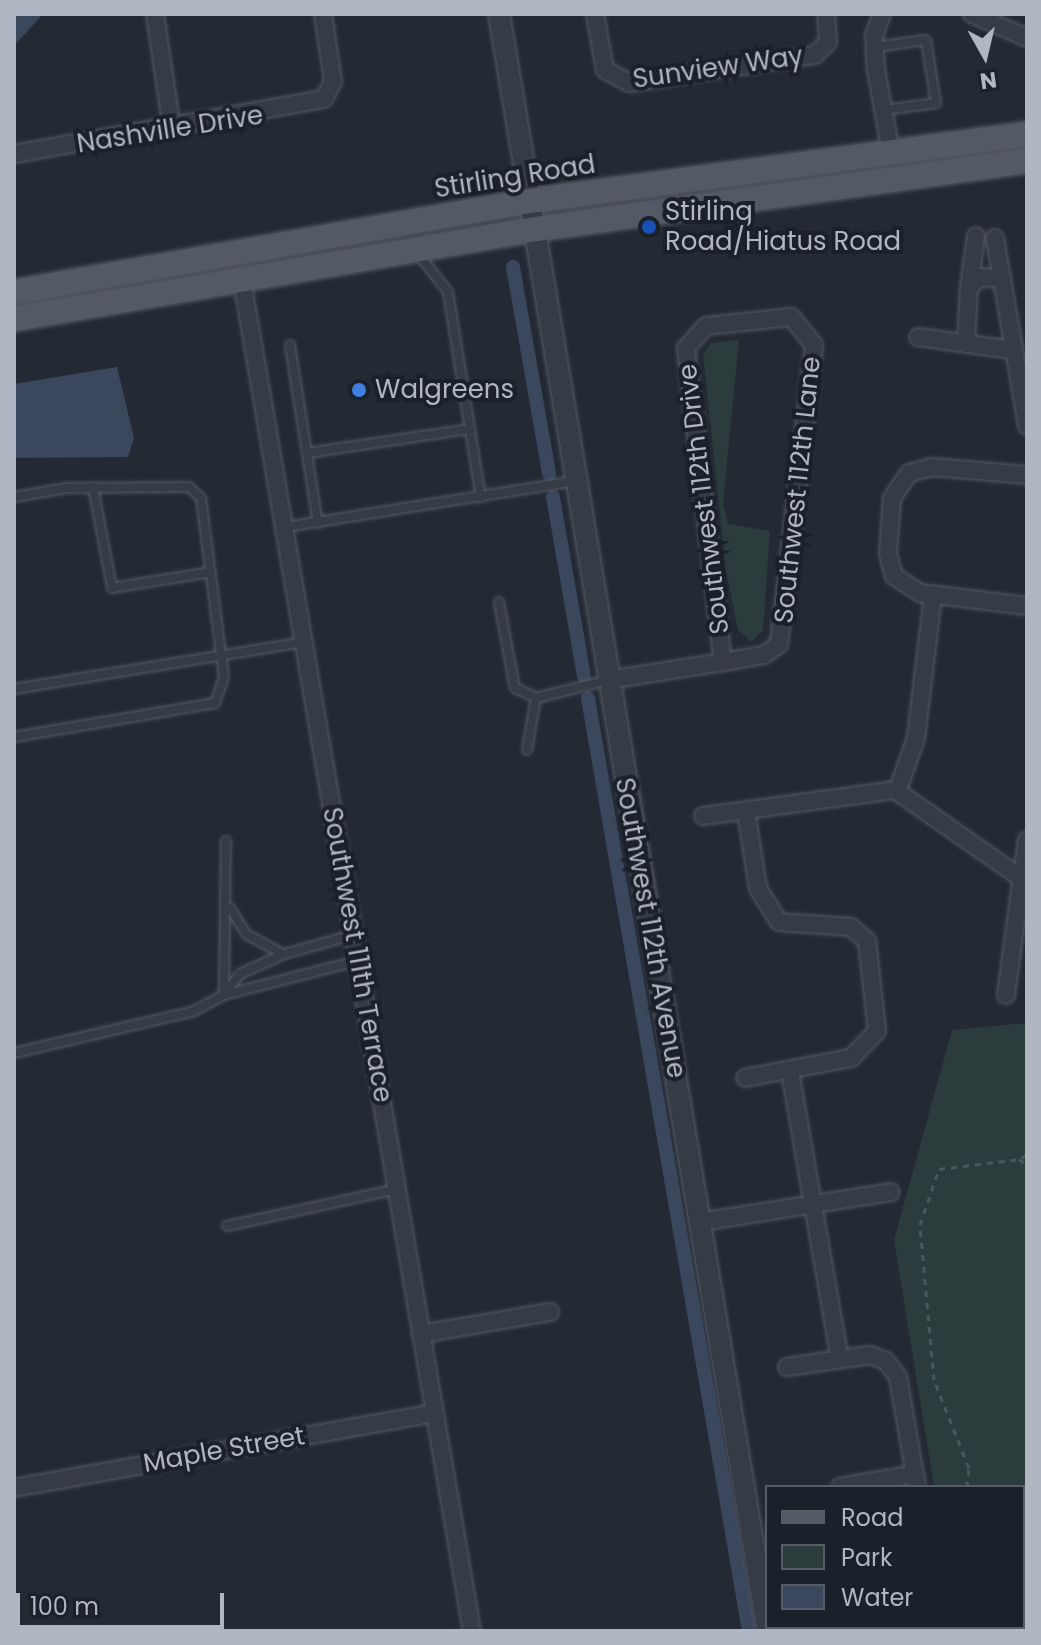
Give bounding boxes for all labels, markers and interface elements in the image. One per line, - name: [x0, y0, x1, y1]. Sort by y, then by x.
- north arrow: [945, 16, 1025, 96]
- street label: Sunview Way: [631, 41, 805, 95]
- text: N: [978, 64, 999, 97]
- street label: Nashville Drive: [75, 100, 265, 160]
- street label: Stirling Road: [432, 149, 598, 205]
- place label: Stirling Road/Hiatus Road: [665, 196, 901, 258]
- marker: Stirling Road/Hiatus Road: [640, 218, 658, 236]
- street label: Southwest 112th Lane: [768, 355, 828, 625]
- street label: Southwest 112th Drive: [672, 362, 736, 636]
- place label: Walgreens: [375, 374, 514, 406]
- marker: Walgreens: [350, 381, 368, 399]
- street label: Southwest 112th Avenue: [608, 775, 692, 1081]
- street label: Southwest 111th Terrace: [316, 805, 398, 1105]
- street label: Maple Street: [141, 1420, 307, 1480]
- legend: [765, 1485, 1025, 1629]
- text: Road: [841, 1501, 903, 1534]
- text: Park: [841, 1541, 892, 1574]
- scale bar: [20, 1577, 228, 1627]
- text: Water: [841, 1581, 913, 1614]
- text: 100 m: [30, 1590, 99, 1623]

